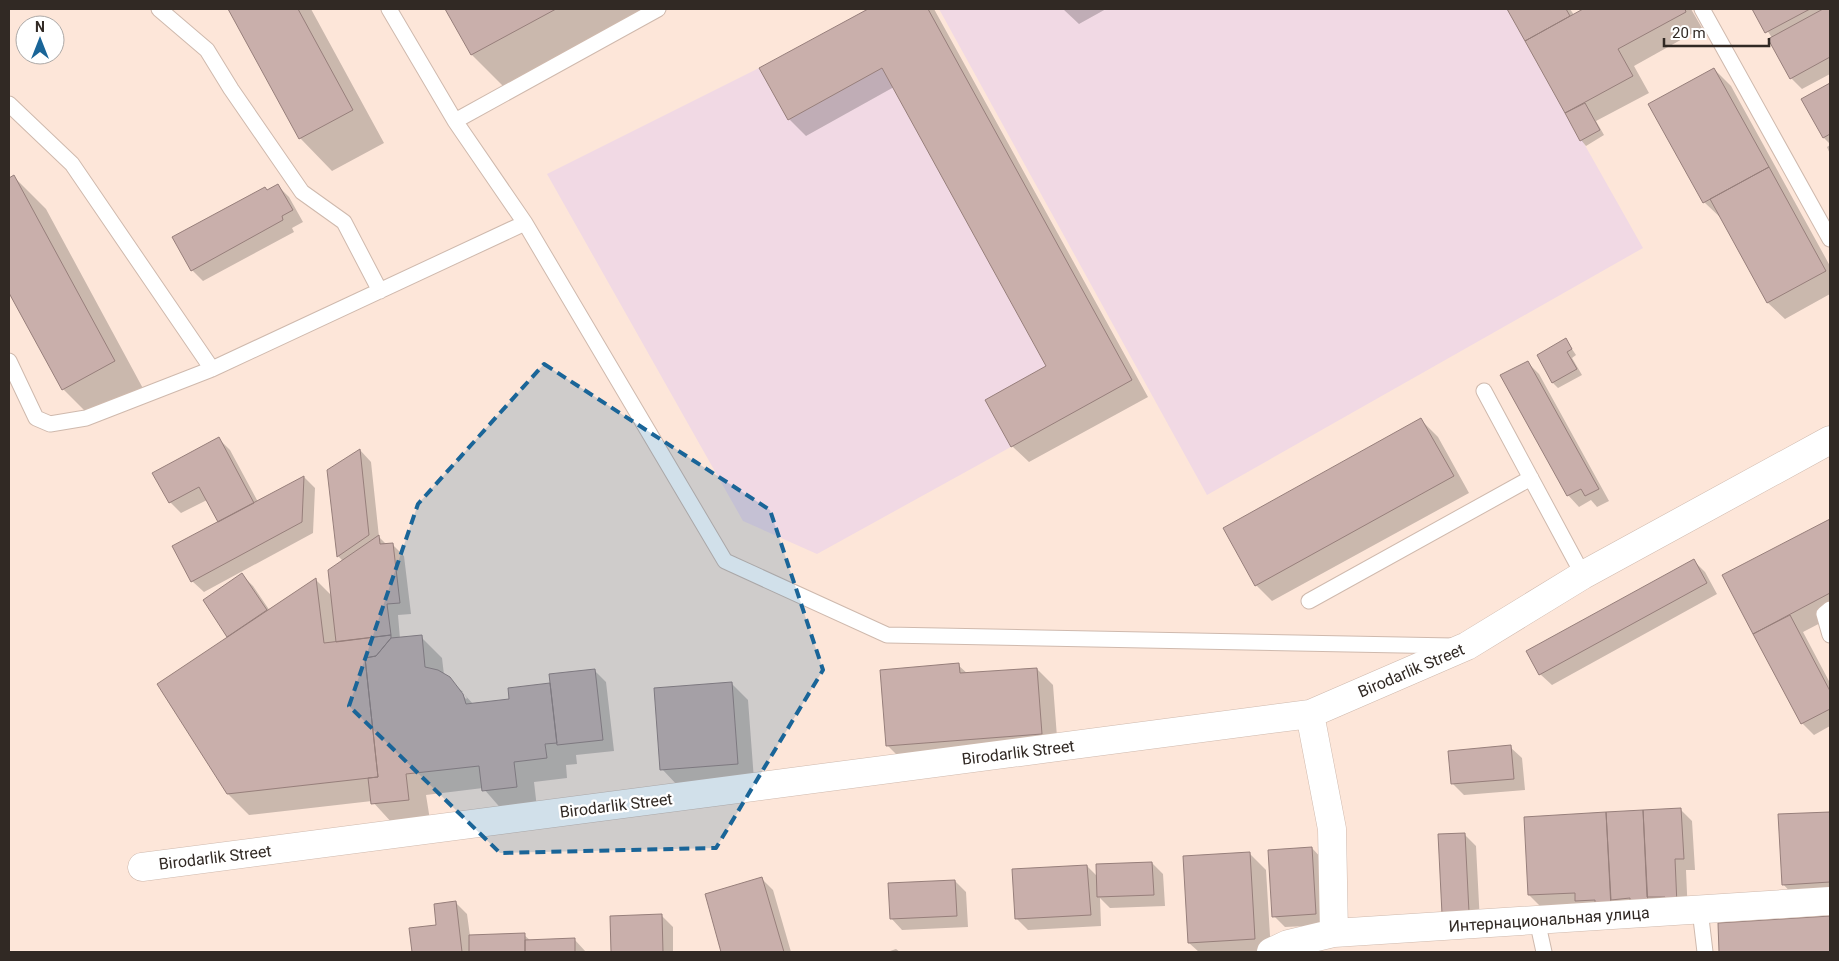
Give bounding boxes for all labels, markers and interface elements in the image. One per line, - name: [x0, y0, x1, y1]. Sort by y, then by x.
- north arrow: [15, 15, 65, 65]
- scale bar: [1664, 15, 1769, 47]
- text: N: [35, 19, 45, 35]
- text: 20 m: [1672, 24, 1706, 42]
- street label: Birodarlik Street: [1355, 640, 1467, 701]
- street label: Birodarlik Street: [961, 736, 1076, 769]
- street label: Birodarlik Street: [559, 789, 674, 822]
- street label: Birodarlik Street: [158, 841, 273, 874]
- street label: Интернациональная улица: [1448, 903, 1650, 936]

